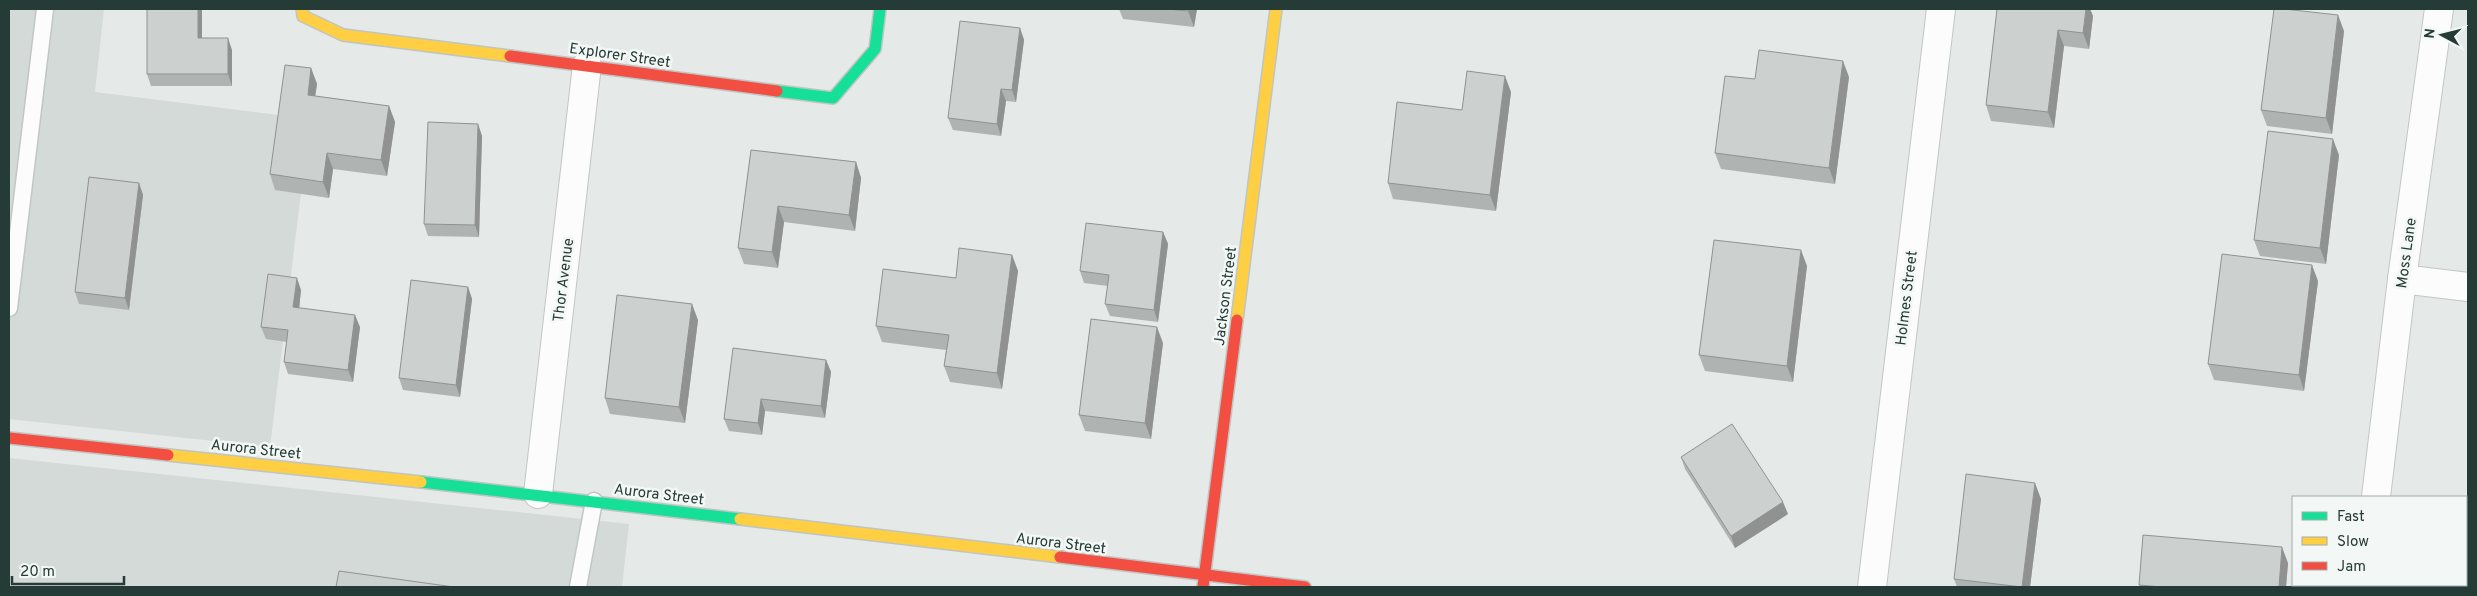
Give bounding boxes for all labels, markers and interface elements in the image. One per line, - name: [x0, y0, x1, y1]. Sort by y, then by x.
- north arrow: [2417, 10, 2467, 60]
- text: N: [2422, 28, 2440, 40]
- street label: Explorer Street: [568, 40, 672, 73]
- street label: Moss Lane: [2393, 217, 2422, 290]
- street label: Thor Avenue: [550, 237, 579, 323]
- street label: Jackson Street: [1211, 245, 1242, 347]
- street label: Holmes Street: [1892, 250, 1923, 347]
- street label: Aurora Street: [210, 436, 302, 465]
- street label: Aurora Street: [613, 481, 705, 510]
- legend: [2292, 496, 2467, 586]
- text: Fast: [2337, 508, 2365, 527]
- street label: Aurora Street: [1015, 530, 1107, 559]
- text: Slow: [2337, 533, 2369, 552]
- scale bar: [12, 554, 125, 586]
- text: Jam: [2337, 558, 2366, 577]
- text: 20 m: [20, 563, 55, 582]

